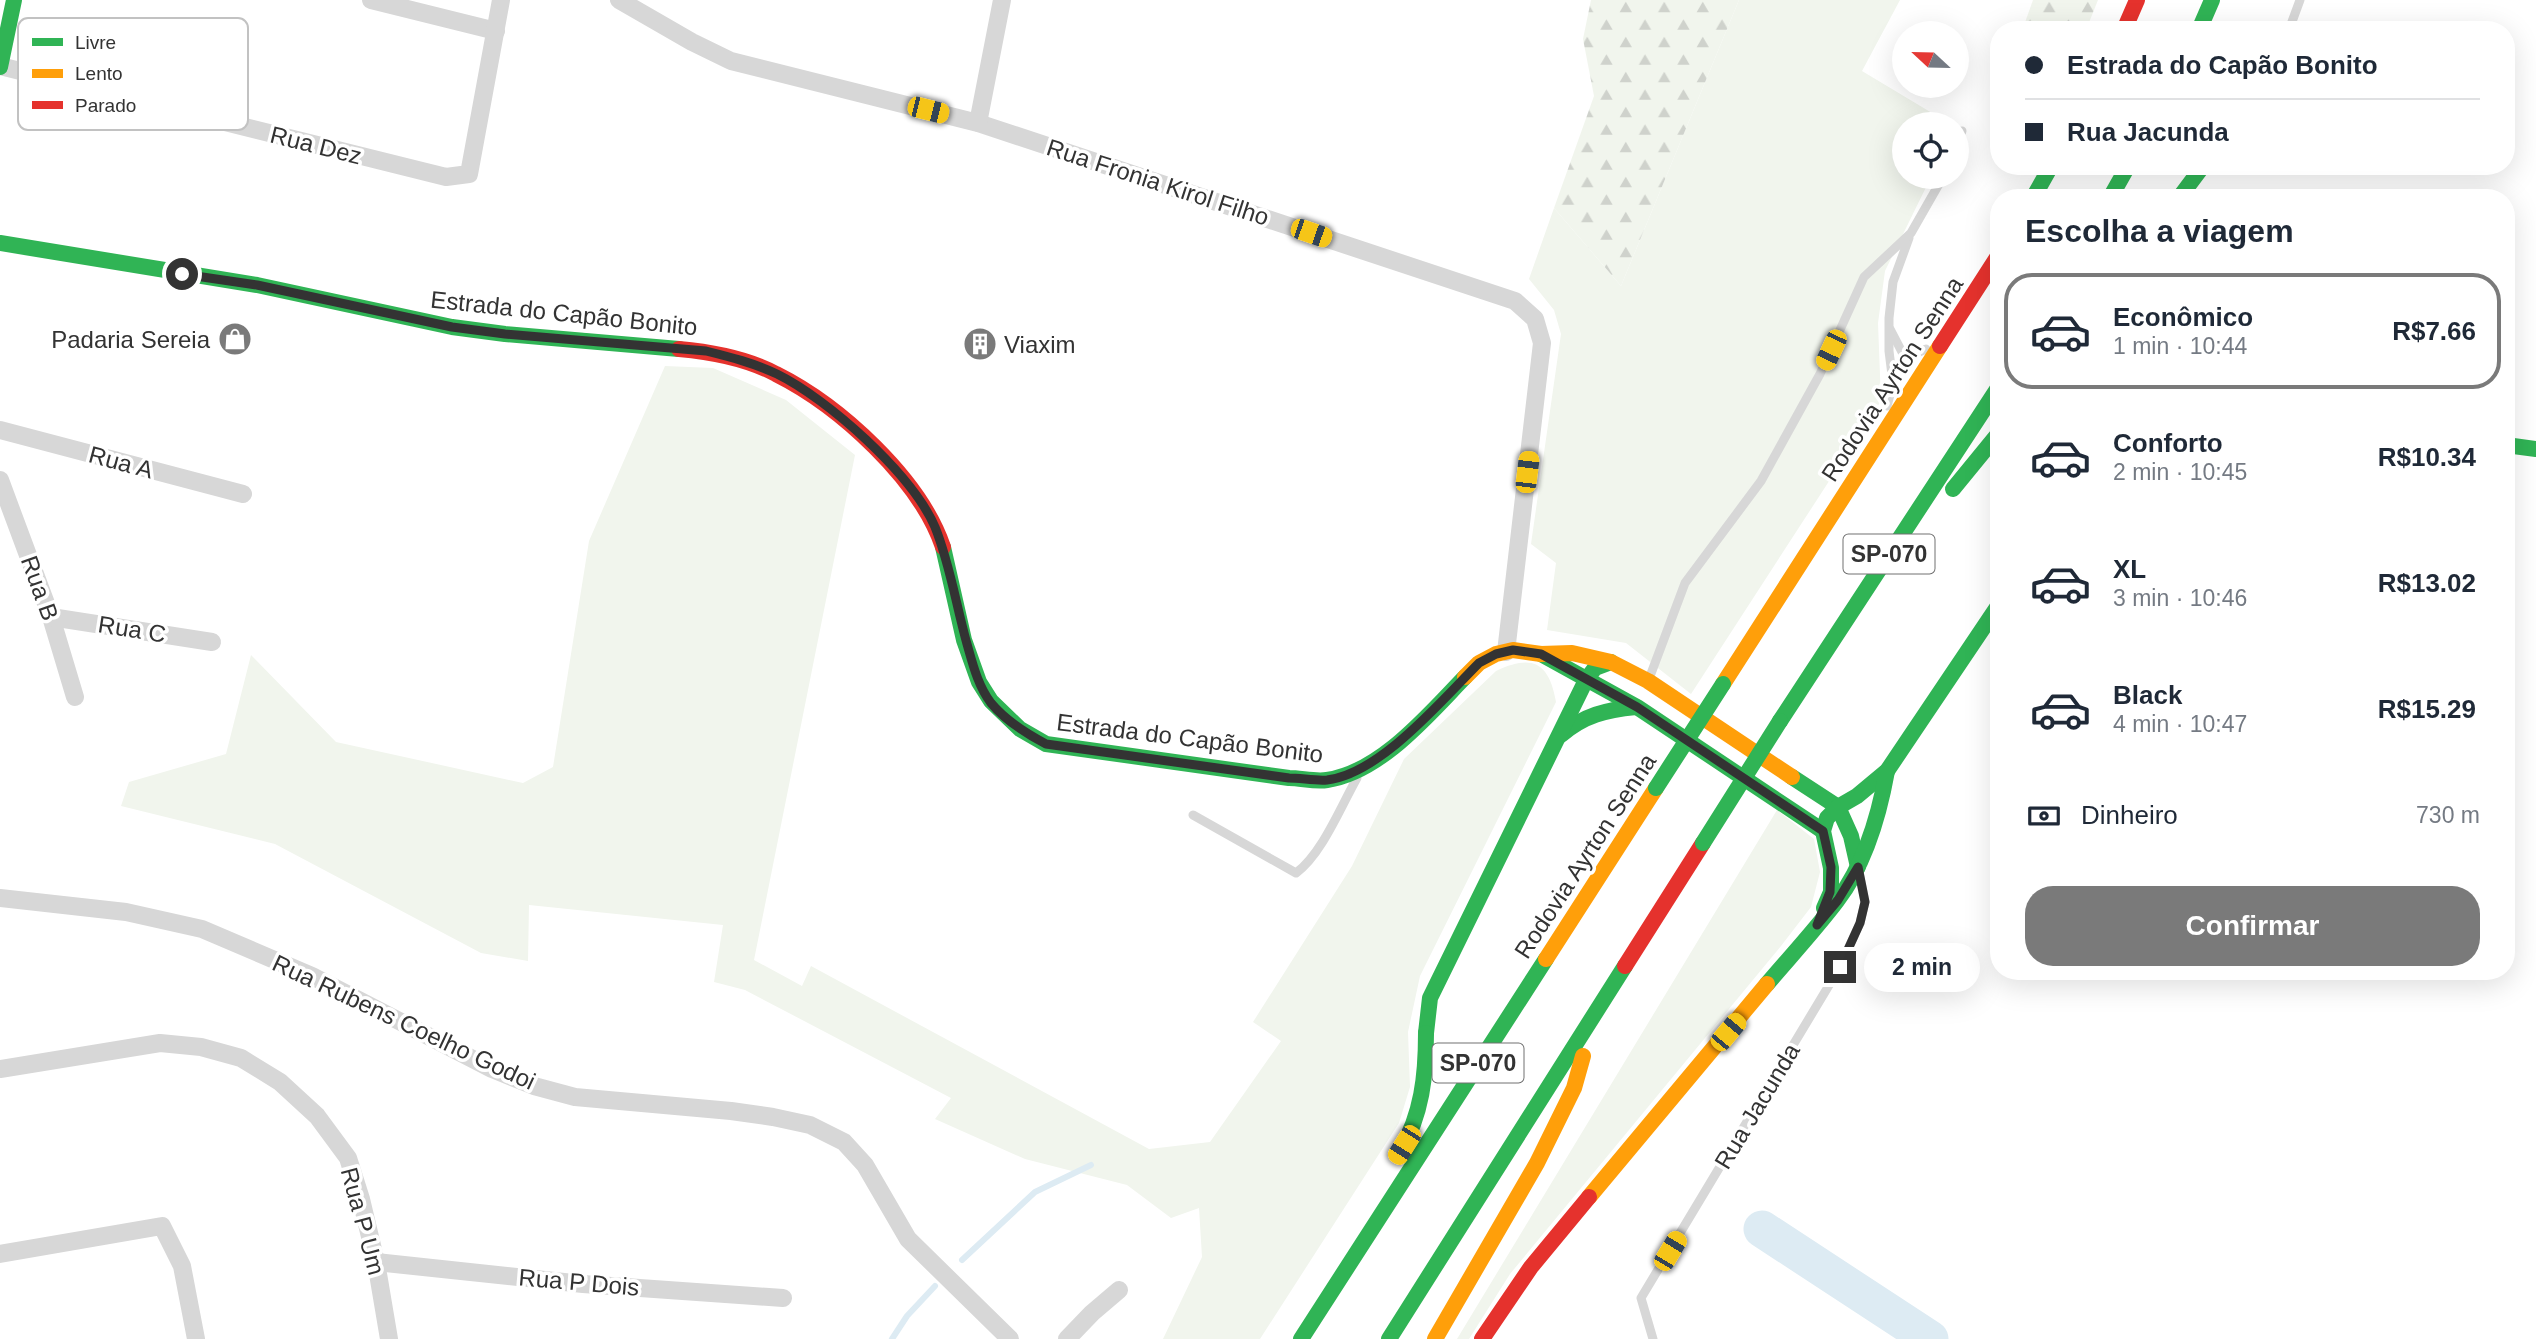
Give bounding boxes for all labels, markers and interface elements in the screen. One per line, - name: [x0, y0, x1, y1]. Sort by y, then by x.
- legend: [18, 18, 248, 130]
- north arrow: [1892, 21, 1969, 98]
- map controls: [1892, 21, 1969, 189]
- text: Livre: [75, 32, 116, 53]
- text: Estrada do Capão Bonito: [2067, 50, 2378, 80]
- text: Lento: [75, 63, 123, 84]
- text: Parado: [75, 95, 136, 116]
- car: [906, 95, 951, 125]
- button: locate: [1892, 112, 1969, 189]
- text: Rua Jacunda: [2067, 117, 2229, 147]
- street label: Rua Dez: [267, 121, 365, 169]
- street label: Rua Fronia Kirol Filho: [1043, 133, 1273, 231]
- text: Escolha a viagem: [2025, 213, 2294, 249]
- car: [1288, 216, 1335, 250]
- route start: [166, 258, 198, 290]
- street label: Rodovia Ayrton Senna: [1816, 271, 1969, 486]
- street label: Estrada do Capão Bonito: [429, 286, 699, 340]
- icon: car: [2029, 300, 2092, 363]
- text: Econômico: [2113, 302, 2253, 332]
- text: R$7.66: [2392, 316, 2476, 346]
- shop icon: Padaria Sereia: [216, 320, 254, 358]
- building icon: Viaxim: [961, 325, 999, 363]
- place label: Padaria Sereia: [51, 326, 211, 353]
- car: [1813, 327, 1850, 373]
- place label: Viaxim: [1004, 331, 1076, 358]
- text: 1 min · 10:44: [2113, 333, 2247, 359]
- icon: car: [2029, 426, 2092, 489]
- text: Conforto: [2113, 428, 2223, 458]
- street label: Rua A: [86, 440, 156, 484]
- text: R$10.34: [2378, 442, 2476, 472]
- car: [1515, 450, 1540, 494]
- text: 2 min · 10:45: [2113, 459, 2247, 485]
- road number: SP-070: [1843, 534, 1934, 574]
- street label: Rua B: [16, 552, 64, 624]
- icon: car: [2029, 552, 2092, 615]
- text: XL: [2113, 554, 2146, 584]
- text: R$13.02: [2378, 568, 2476, 598]
- text: 3 min · 10:46: [2113, 585, 2247, 611]
- street label: Rua C: [96, 610, 168, 648]
- icon: car: [2029, 678, 2092, 741]
- text: Black: [2113, 680, 2182, 710]
- text: R$15.29: [2378, 694, 2476, 724]
- street label: Estrada do Capão Bonito: [1055, 708, 1325, 768]
- text: 4 min · 10:47: [2113, 711, 2247, 737]
- street label: Rodovia Ayrton Senna: [1509, 748, 1662, 963]
- icon: cash: [2025, 797, 2063, 835]
- text: Dinheiro: [2081, 800, 2178, 830]
- text: 730 m: [2416, 802, 2480, 828]
- button: Confirmar: [2025, 886, 2480, 966]
- callout: 2 min: [1864, 942, 1980, 992]
- street label: Rua Rubens Coelho Godoi: [268, 949, 540, 1095]
- route end: [1824, 951, 1856, 983]
- text: 2 min: [1892, 954, 1952, 980]
- car: [1707, 1009, 1750, 1055]
- street label: Rua Jacunda: [1709, 1038, 1805, 1174]
- road number: SP-070: [1432, 1044, 1524, 1082]
- car: [1384, 1122, 1425, 1168]
- street label: Rua P Um: [336, 1164, 390, 1278]
- car: [1651, 1228, 1690, 1274]
- street label: Rua P Dois: [518, 1263, 640, 1301]

